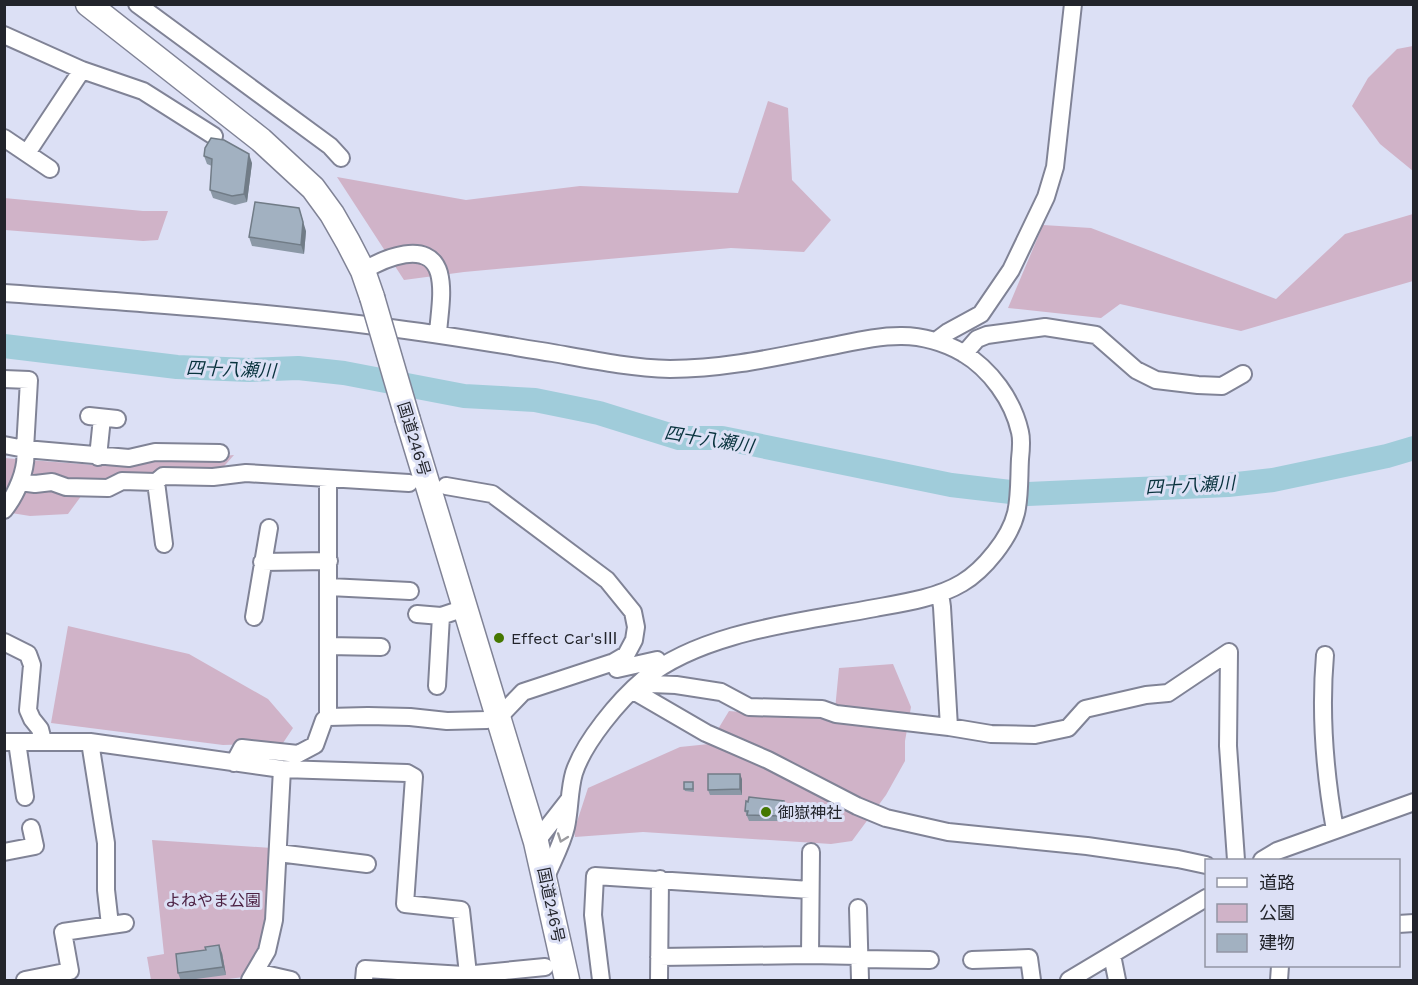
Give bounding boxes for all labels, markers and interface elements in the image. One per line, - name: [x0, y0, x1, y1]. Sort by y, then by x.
- water label: 四十八瀬川: [186, 357, 278, 381]
- street label: 国道246号: [394, 400, 434, 478]
- water label: 四十八瀬川: [663, 422, 757, 457]
- water label: 四十八瀬川: [1145, 472, 1237, 498]
- place label: Effect Car'sⅢ: [511, 629, 618, 648]
- marker: Effect Car'sⅢ: [492, 631, 506, 645]
- place label: 御嶽神社: [778, 803, 842, 822]
- marker: 御嶽神社: [759, 805, 773, 819]
- one-way arrow: [556, 833, 569, 843]
- legend: [1205, 859, 1400, 967]
- street label: 国道246号: [534, 866, 568, 944]
- text: 道路: [1259, 872, 1295, 893]
- park label: よねやま公園: [165, 891, 261, 910]
- text: 公園: [1259, 902, 1295, 923]
- text: 建物: [1259, 932, 1295, 953]

